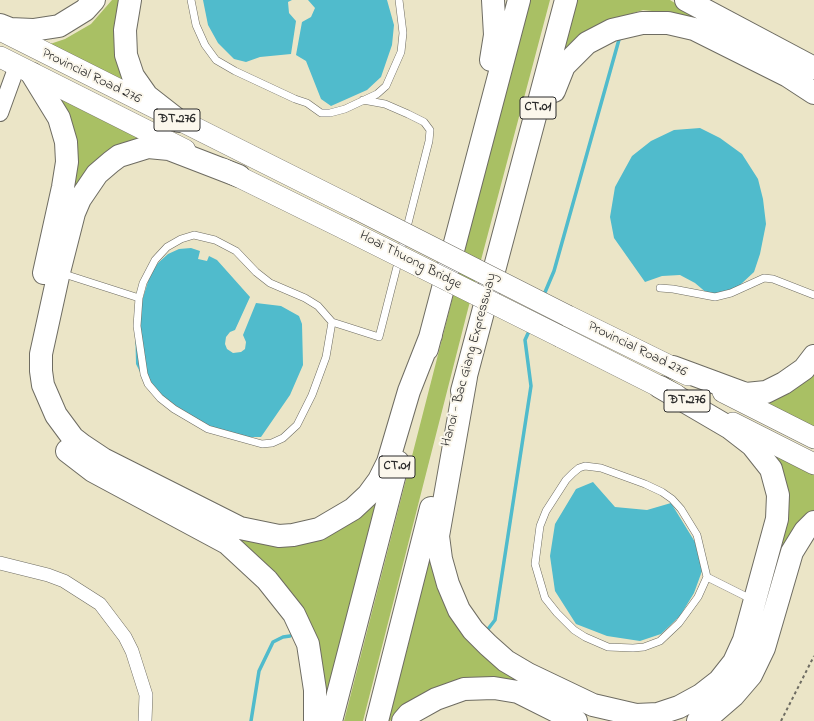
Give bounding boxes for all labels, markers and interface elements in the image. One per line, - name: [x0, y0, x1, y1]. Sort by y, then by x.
- street label: Provincial Road 276: [38, 46, 144, 108]
- road number: CT.01: [520, 97, 556, 119]
- road number: ĐT.276: [154, 109, 200, 131]
- street label: Hoai Thuong Bridge: [356, 228, 464, 294]
- street label: Hanoi - Bac Giang Expressway: [439, 272, 501, 448]
- street label: Provincial Road 276: [584, 319, 690, 381]
- road number: ĐT.276: [664, 390, 710, 412]
- road number: CT.01: [379, 456, 415, 478]

